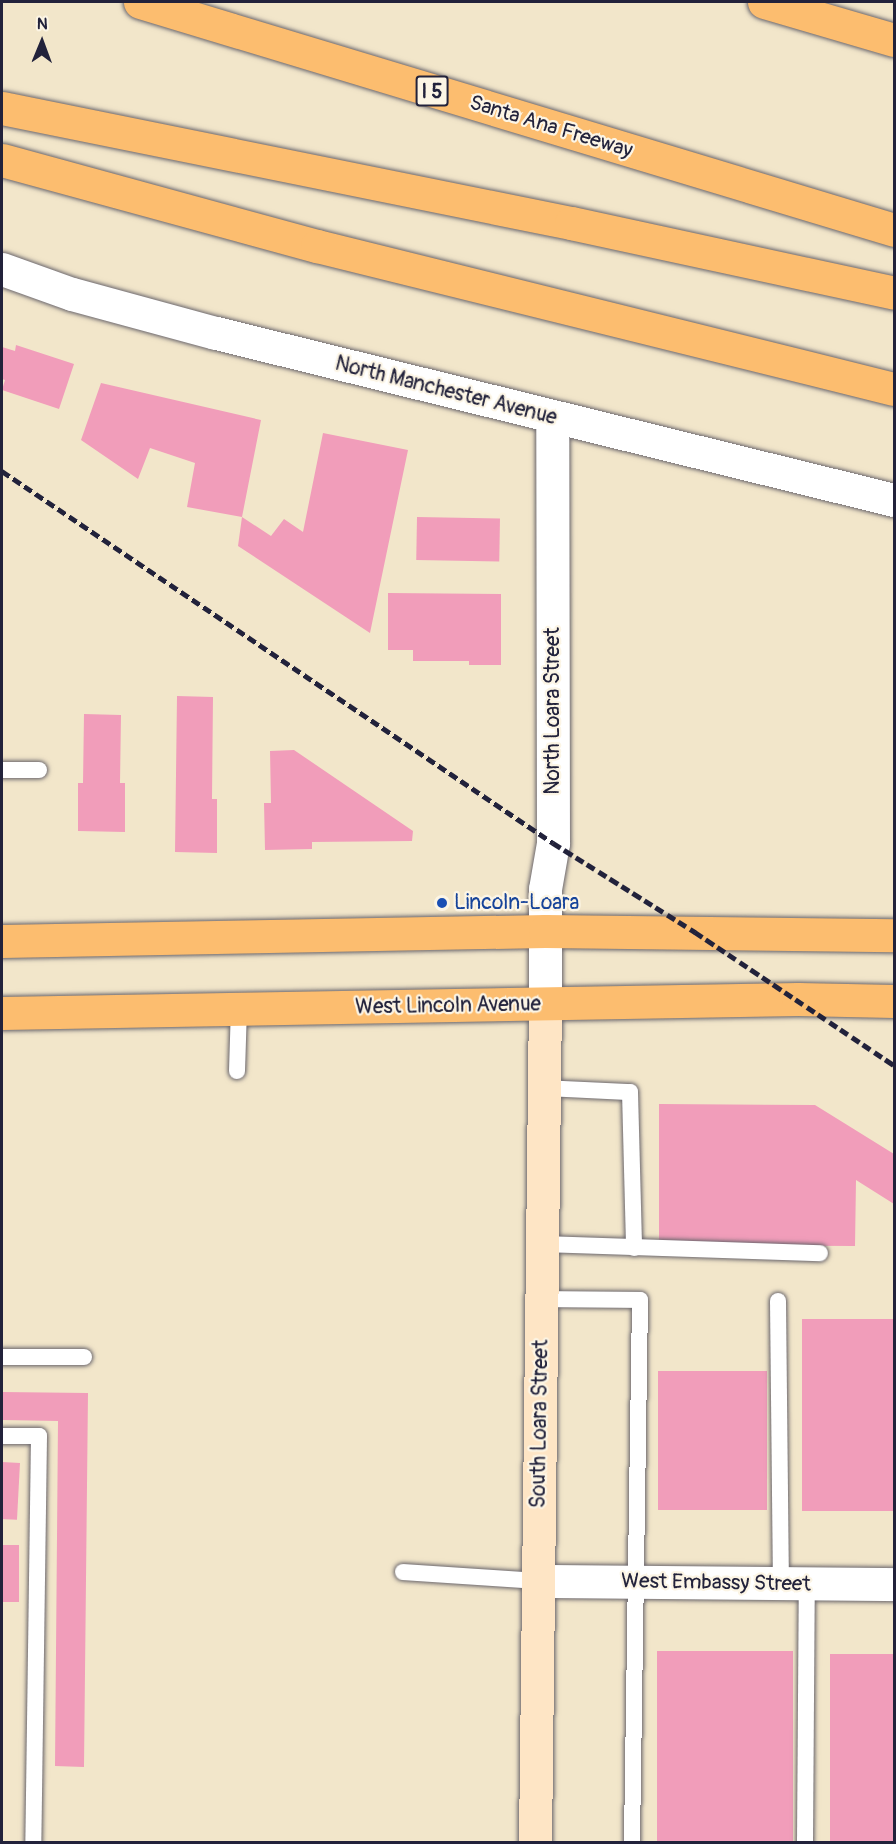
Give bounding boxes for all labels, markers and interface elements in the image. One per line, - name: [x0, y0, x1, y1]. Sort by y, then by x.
- north arrow: [12, 12, 72, 72]
- text: N: [37, 14, 48, 34]
- road number: I 5: [416, 74, 448, 108]
- street label: Santa Ana Freeway: [467, 90, 635, 164]
- street label: North Manchester Avenue: [333, 351, 559, 431]
- street label: North Loara Street: [540, 627, 566, 795]
- place label: Lincoln-Loara: [454, 890, 579, 916]
- marker: Lincoln-Loara: [435, 896, 449, 910]
- street label: West Lincoln Avenue: [355, 992, 541, 1020]
- street label: South Loara Street: [526, 1339, 554, 1509]
- street label: West Embassy Street: [621, 1569, 811, 1597]

